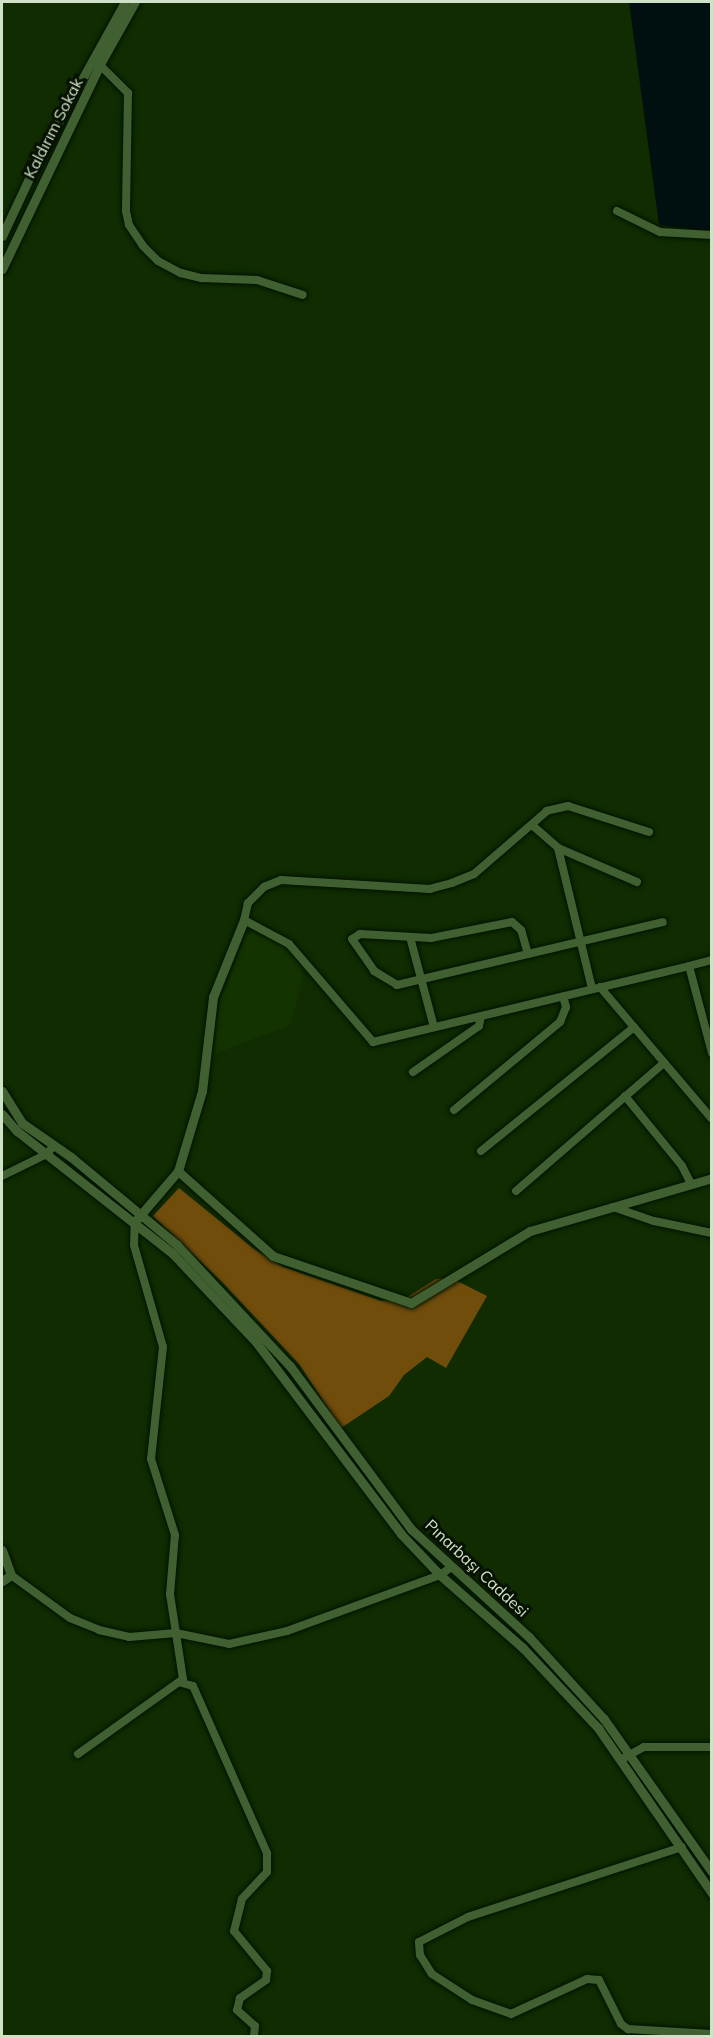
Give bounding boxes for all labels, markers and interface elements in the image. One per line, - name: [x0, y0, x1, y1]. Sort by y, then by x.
- street label: Kaldırım Sokak: [19, 75, 87, 181]
- street label: Pınarbaşı Caddesi: [421, 1515, 533, 1621]

